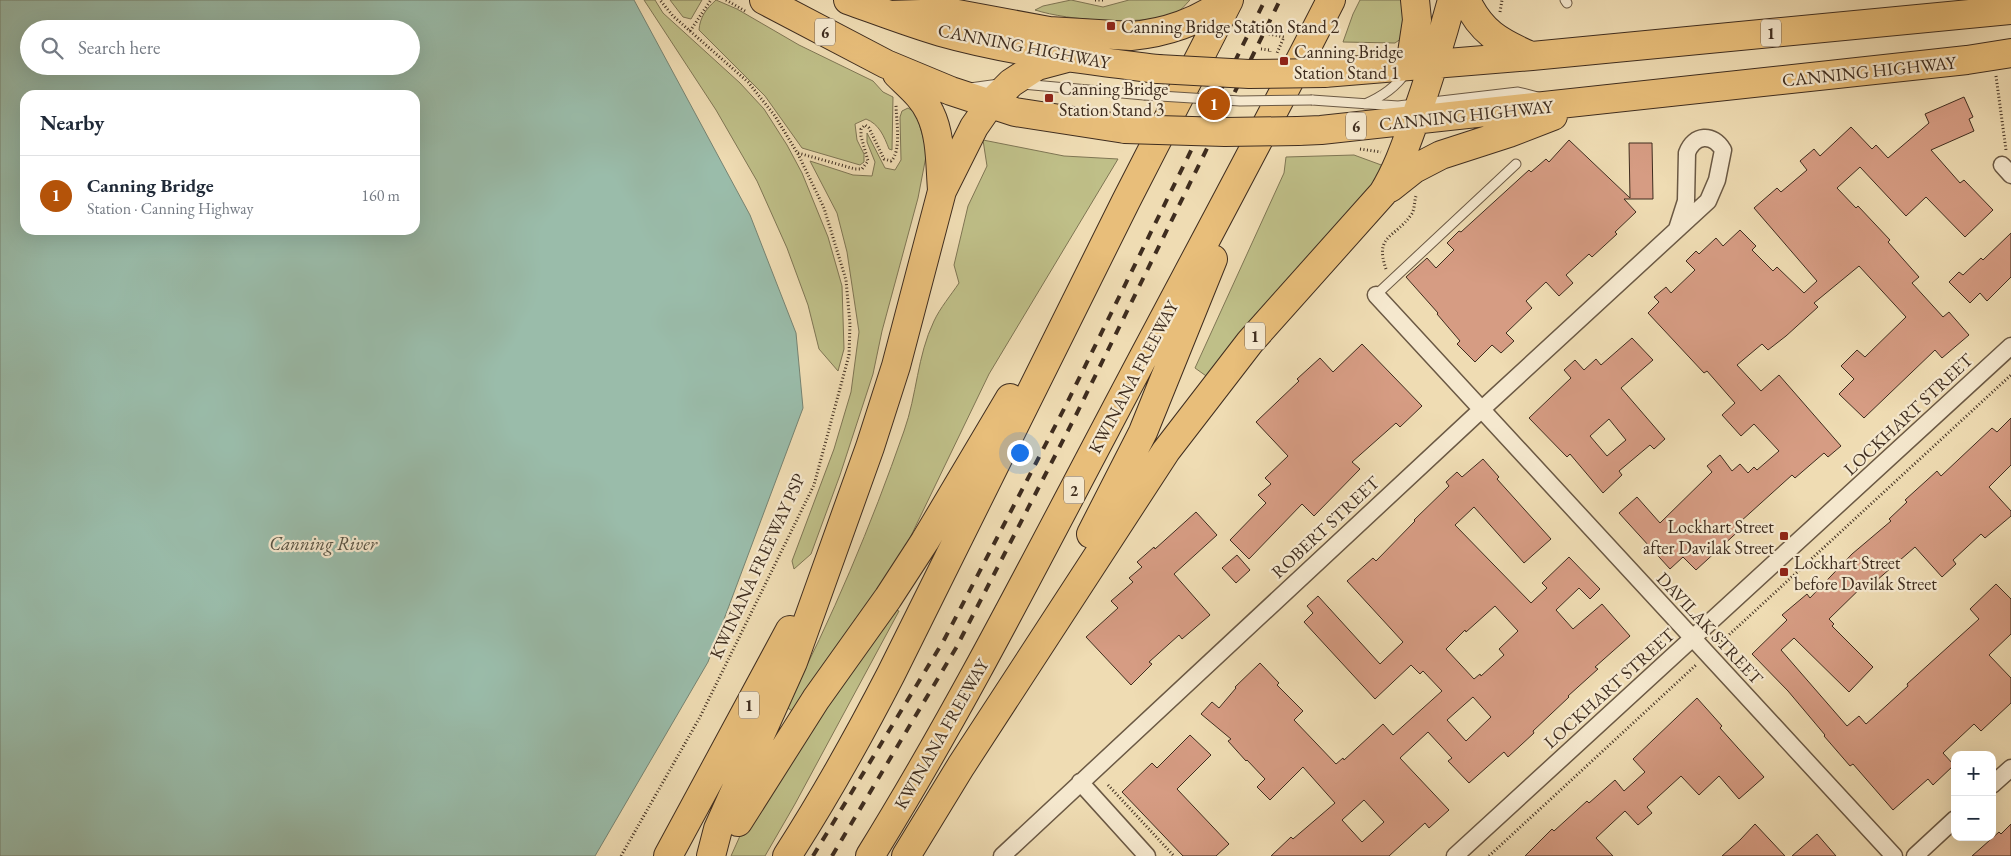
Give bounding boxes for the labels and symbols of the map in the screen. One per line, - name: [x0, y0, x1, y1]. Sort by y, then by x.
- place label: Canning Bridge Station Stand 2: [1121, 15, 1340, 38]
- road number: 6: [815, 18, 835, 46]
- street label: CANNING HIGHWAY: [936, 18, 1114, 74]
- road number: 1: [1761, 19, 1781, 46]
- marker: Canning Bridge Station Stand 2: [1105, 20, 1117, 32]
- place label: Canning Bridge Station Stand 1: [1294, 40, 1403, 84]
- street label: CANNING HIGHWAY: [1781, 50, 1959, 92]
- marker: Canning Bridge Station Stand 1: [1278, 55, 1290, 67]
- place label: Canning Bridge Station Stand 3: [1059, 77, 1168, 121]
- pin: 1: [1198, 85, 1230, 123]
- marker: Canning Bridge Station Stand 3: [1043, 92, 1055, 104]
- street label: CANNING HIGHWAY: [1378, 94, 1556, 136]
- road number: 6: [1346, 112, 1366, 140]
- street label: KWINANA FREEWAY: [1083, 295, 1184, 457]
- road number: 1: [1245, 322, 1265, 350]
- street label: LOCKHART STREET: [1838, 347, 1978, 480]
- your location: [1007, 440, 1033, 466]
- street label: KWINANA FREEWAY PSP: [704, 470, 810, 662]
- street label: ROBERT STREET: [1266, 470, 1385, 583]
- road number: 2: [1064, 476, 1084, 504]
- place label: Lockhart Street after Davilak Street: [1643, 515, 1774, 559]
- marker: Lockhart Street after Davilak Street: [1778, 530, 1790, 542]
- water label: Canning River: [269, 531, 378, 556]
- place label: Lockhart Street before Davilak Street: [1794, 551, 1937, 595]
- marker: Lockhart Street before Davilak Street: [1778, 566, 1790, 578]
- street label: DAVILAK STREET: [1652, 567, 1769, 690]
- street label: LOCKHART STREET: [1539, 622, 1680, 753]
- street label: KWINANA FREEWAY: [889, 653, 994, 813]
- road number: 1: [739, 692, 759, 718]

